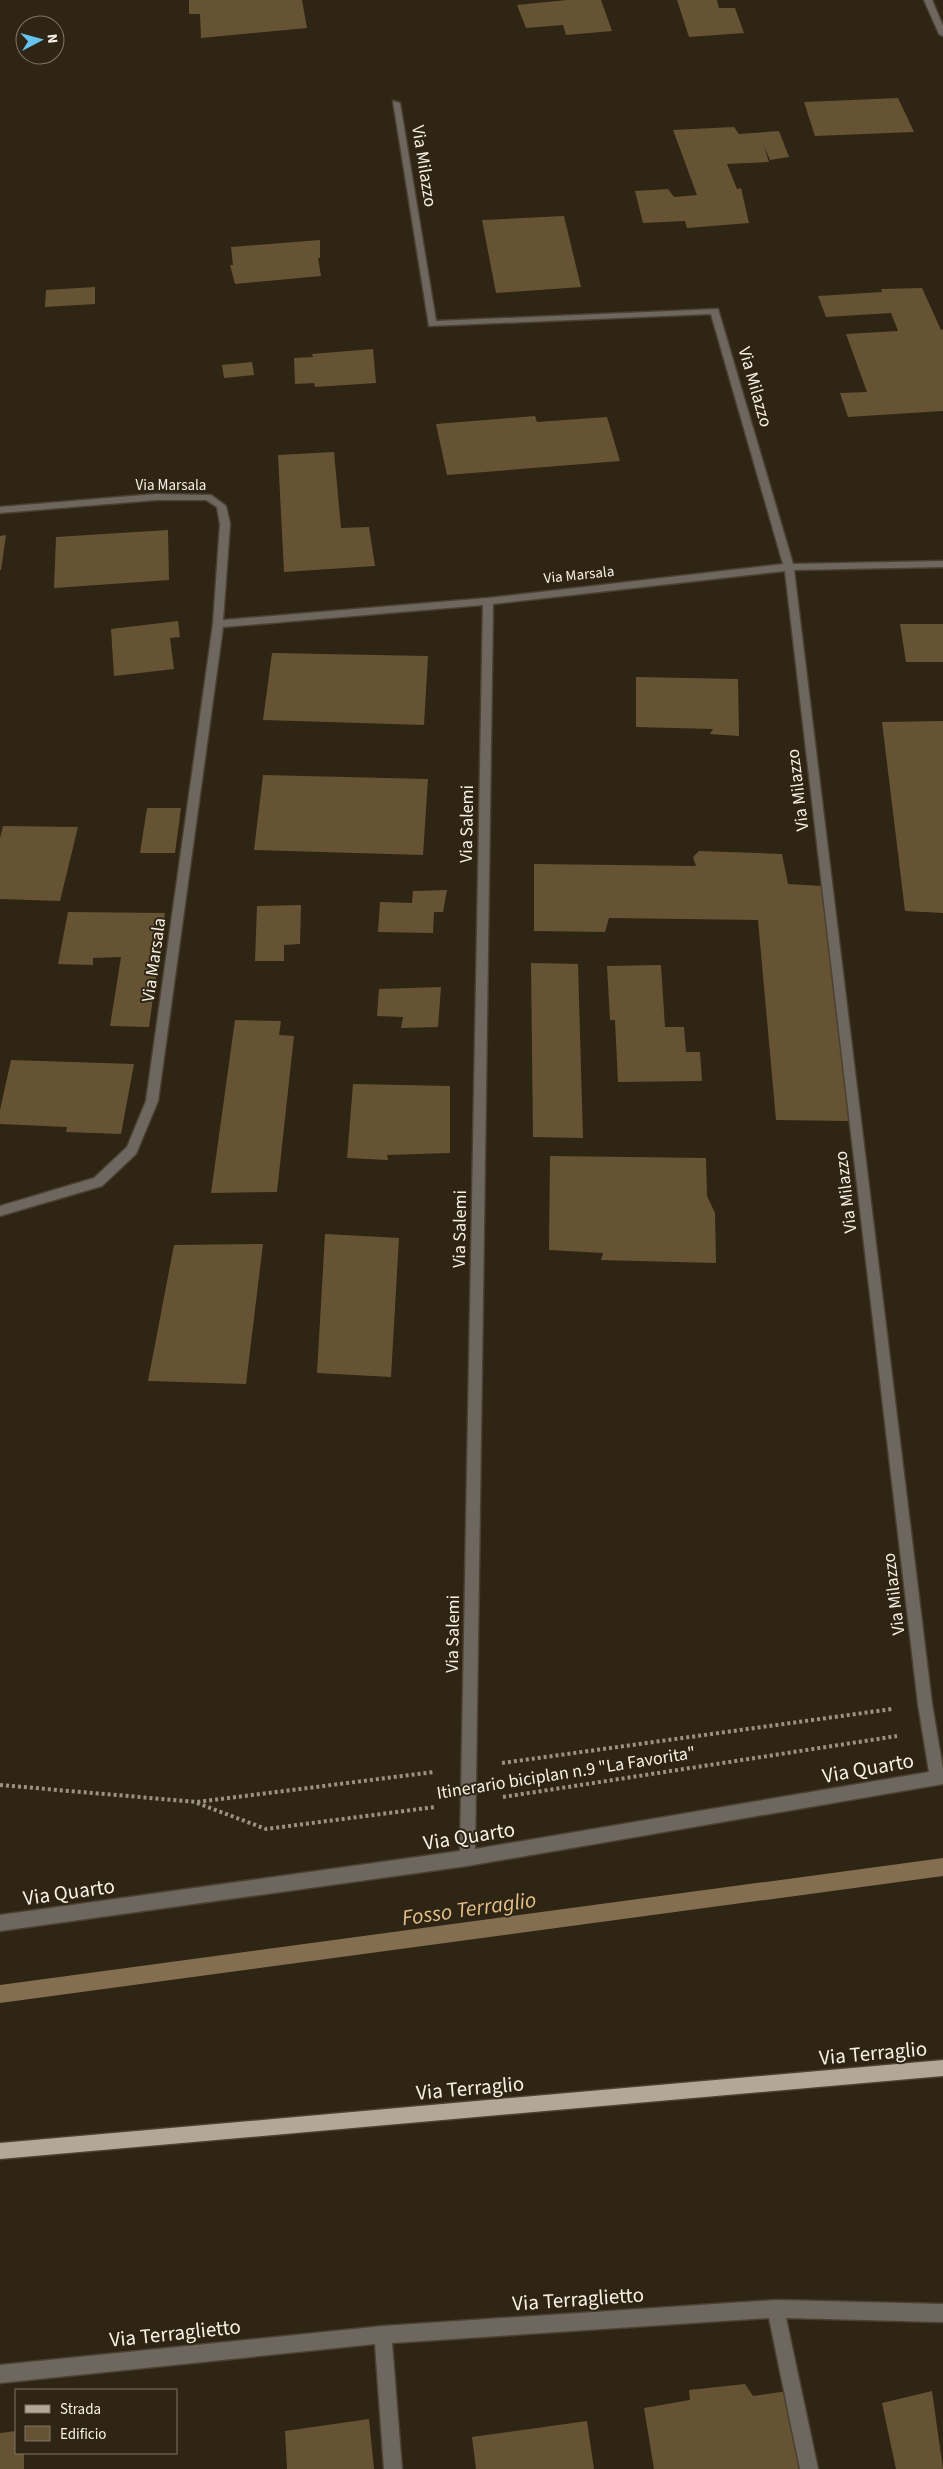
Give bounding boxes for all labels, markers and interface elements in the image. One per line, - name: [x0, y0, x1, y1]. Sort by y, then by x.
- north arrow: [15, 15, 65, 65]
- text: N: [42, 33, 62, 44]
- street label: Via Milazzo: [405, 123, 443, 209]
- street label: Via Milazzo: [732, 344, 778, 430]
- street label: Via Marsala: [136, 475, 206, 496]
- street label: Via Marsala: [543, 561, 615, 589]
- street label: Via Milazzo: [781, 748, 815, 832]
- street label: Via Salemi: [454, 785, 480, 863]
- street label: Via Marsala: [136, 916, 172, 1004]
- street label: Via Milazzo: [829, 1150, 863, 1234]
- street label: Via Salemi: [447, 1190, 473, 1268]
- street label: Via Milazzo: [877, 1552, 911, 1636]
- street label: Via Salemi: [440, 1595, 466, 1673]
- street label: Itinerario biciplan n.9 "La Favorita": [435, 1740, 697, 1806]
- street label: Via Quarto: [820, 1745, 916, 1791]
- street label: Via Quarto: [421, 1814, 517, 1858]
- street label: Via Quarto: [21, 1871, 117, 1913]
- water label: Fosso Terraglio: [400, 1884, 538, 1934]
- street label: Via Terraglio: [818, 2033, 928, 2073]
- street label: Via Terraglio: [415, 2068, 525, 2108]
- street label: Via Terraglietto: [511, 2279, 645, 2319]
- street label: Via Terraglietto: [108, 2311, 242, 2355]
- legend: [15, 2389, 178, 2454]
- text: Strada: [60, 2399, 101, 2420]
- text: Edificio: [60, 2424, 107, 2445]

